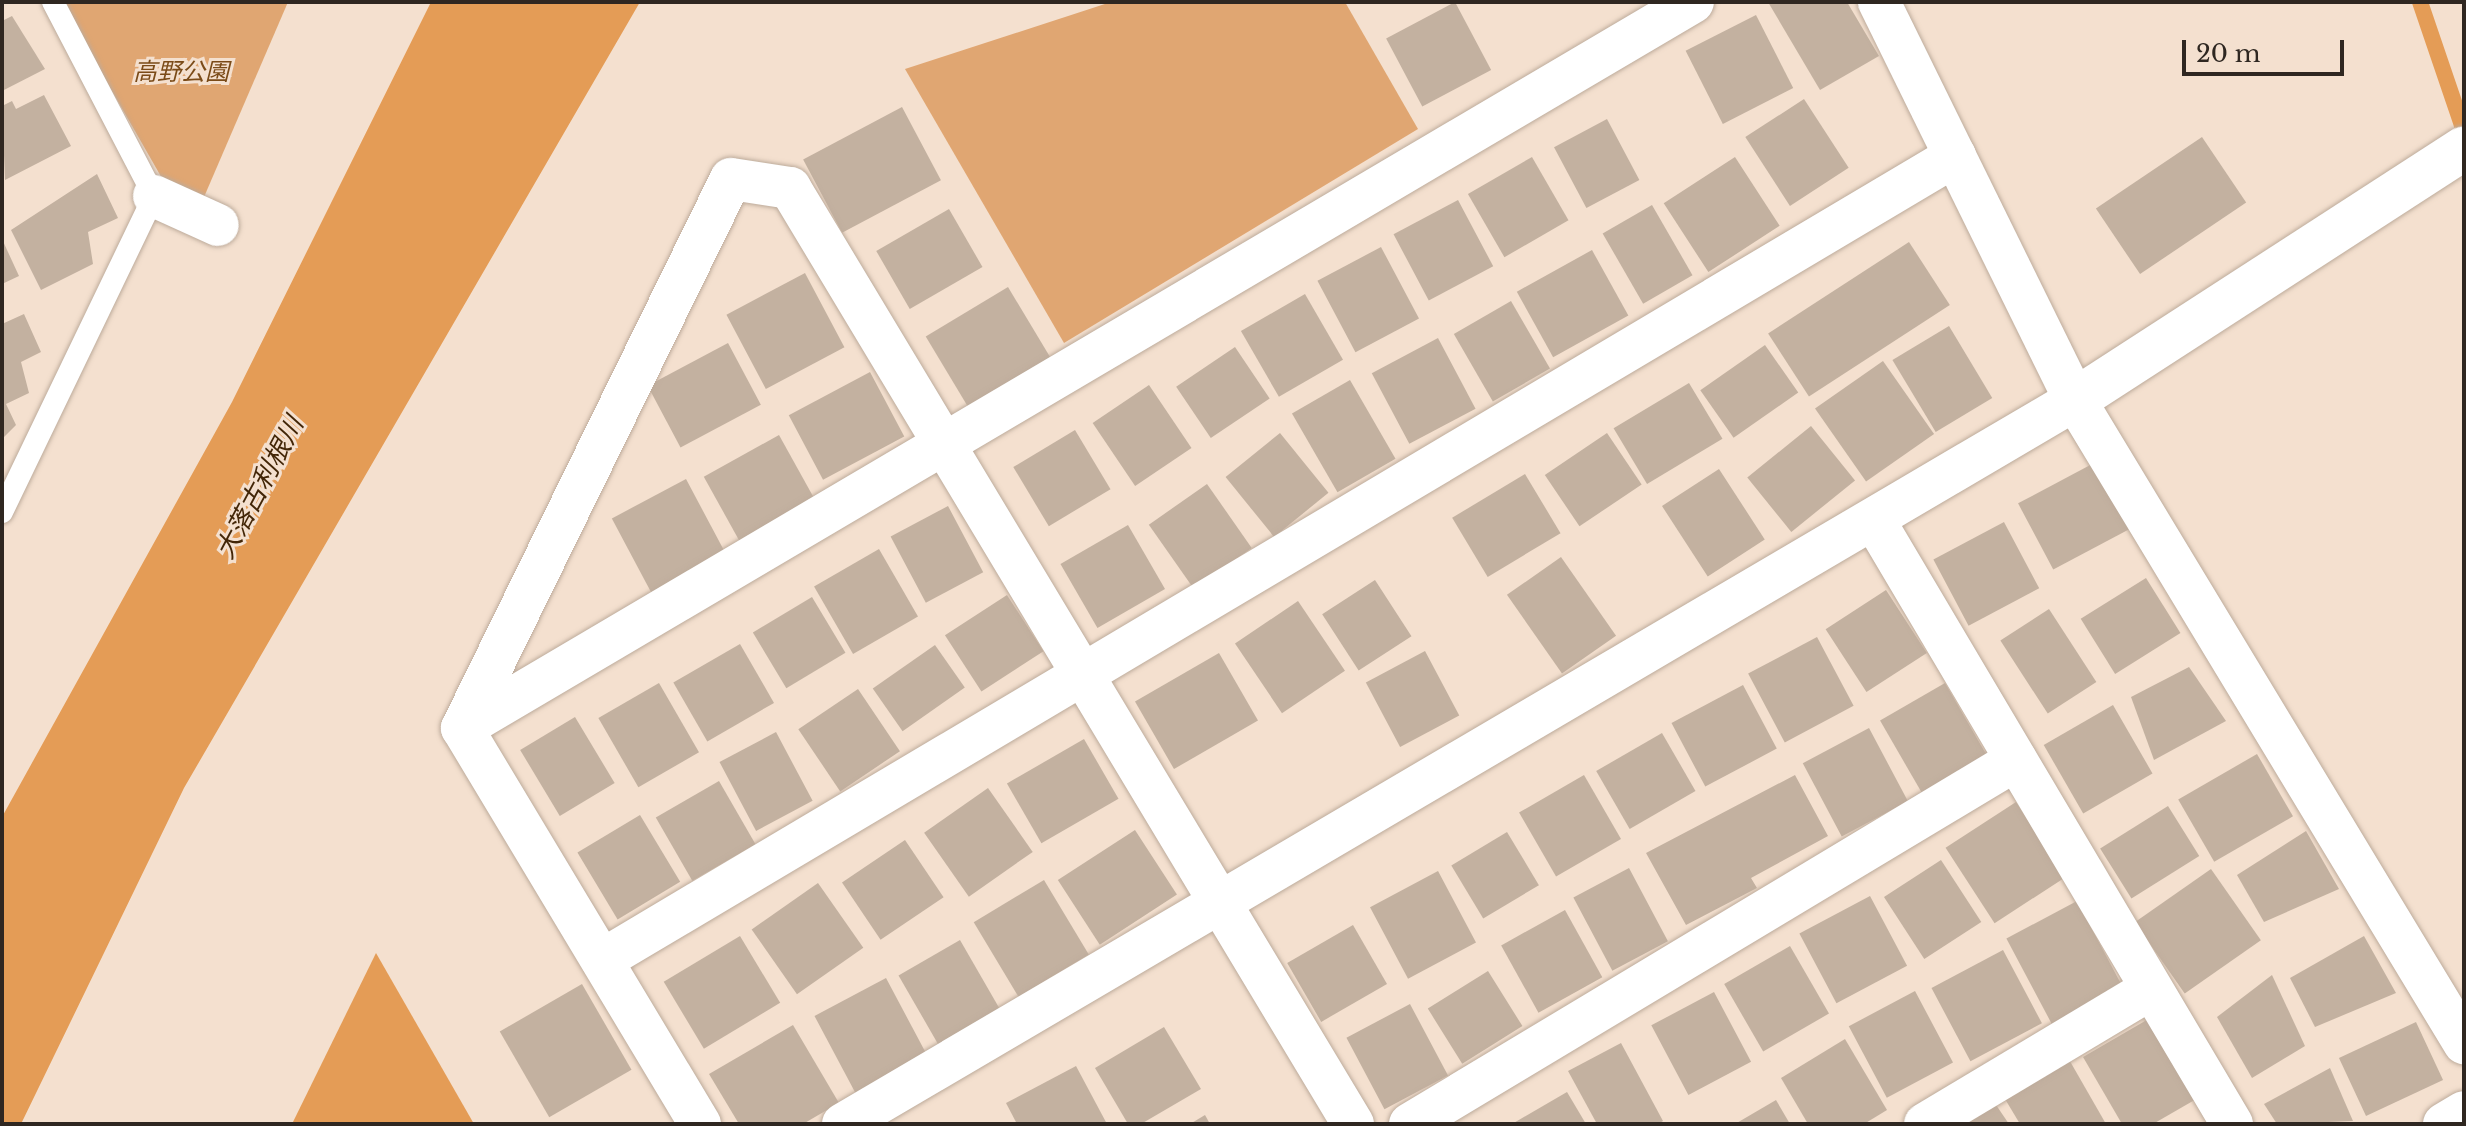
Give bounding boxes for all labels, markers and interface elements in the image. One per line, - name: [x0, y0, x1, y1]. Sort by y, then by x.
- scale bar: [2186, 24, 2348, 74]
- text: 20 m: [2196, 39, 2261, 68]
- park label: 高野公園: [133, 58, 229, 86]
- water label: 大落古利根川: [210, 412, 310, 564]

